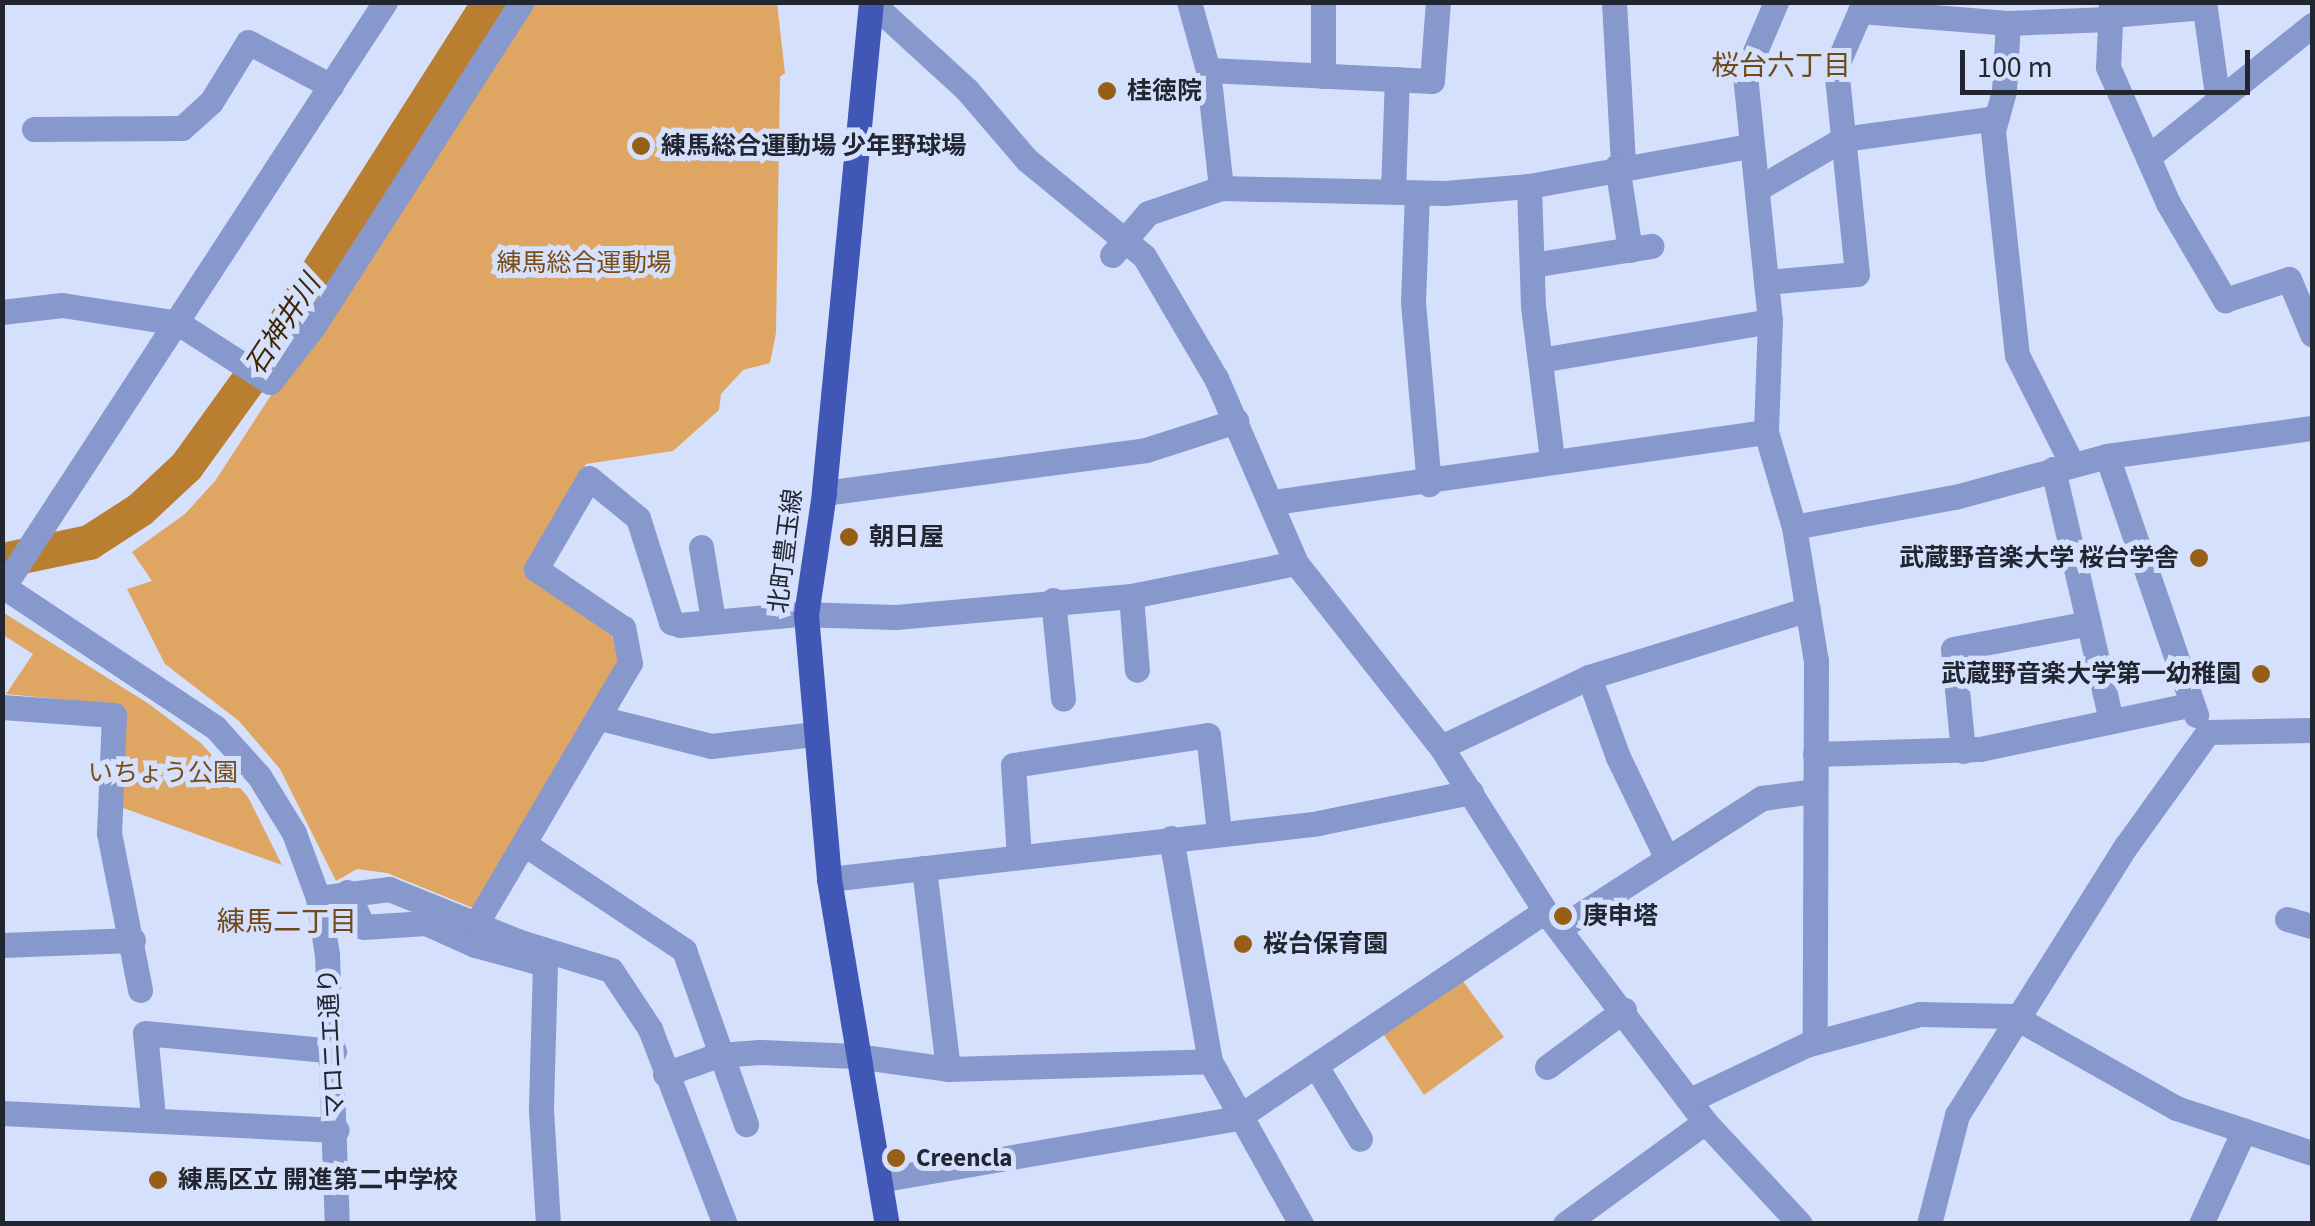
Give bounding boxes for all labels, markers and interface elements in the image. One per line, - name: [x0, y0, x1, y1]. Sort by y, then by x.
- scale bar: [1965, 30, 2255, 92]
- text: 100 m: [1977, 46, 2053, 89]
- district label: 桜台六丁目: [1711, 49, 1851, 83]
- place label: 桂徳院: [1127, 76, 1202, 106]
- marker: 桂徳院: [1096, 80, 1118, 102]
- place label: 練馬総合運動場 少年野球場: [661, 131, 966, 161]
- marker: 練馬総合運動場 少年野球場: [630, 135, 652, 157]
- park label: 練馬総合運動場: [497, 248, 671, 278]
- water label: 石神井川: [238, 269, 328, 381]
- street label: 北町豊玉線: [763, 487, 809, 615]
- place label: 朝日屋: [869, 522, 944, 552]
- marker: 朝日屋: [838, 526, 860, 548]
- place label: 武蔵野音楽大学 桜台学舎: [1899, 543, 2179, 573]
- marker: 武蔵野音楽大学 桜台学舎: [2188, 547, 2210, 569]
- place label: 武蔵野音楽大学第一幼稚園: [1941, 659, 2241, 689]
- marker: 武蔵野音楽大学第一幼稚園: [2250, 663, 2272, 685]
- park label: いちょう公園: [88, 758, 238, 788]
- place label: 庚申塔: [1583, 901, 1658, 931]
- district label: 練馬二丁目: [217, 905, 357, 939]
- marker: 庚申塔: [1552, 905, 1574, 927]
- place label: 桜台保育園: [1263, 929, 1388, 959]
- marker: 桜台保育園: [1232, 933, 1254, 955]
- street label: マロニエ通り: [313, 967, 351, 1119]
- place label: Creencla: [916, 1143, 1012, 1173]
- marker: Creencla: [885, 1147, 907, 1169]
- place label: 練馬区立 開進第二中学校: [178, 1165, 458, 1195]
- marker: 練馬区立 開進第二中学校: [147, 1169, 169, 1191]

